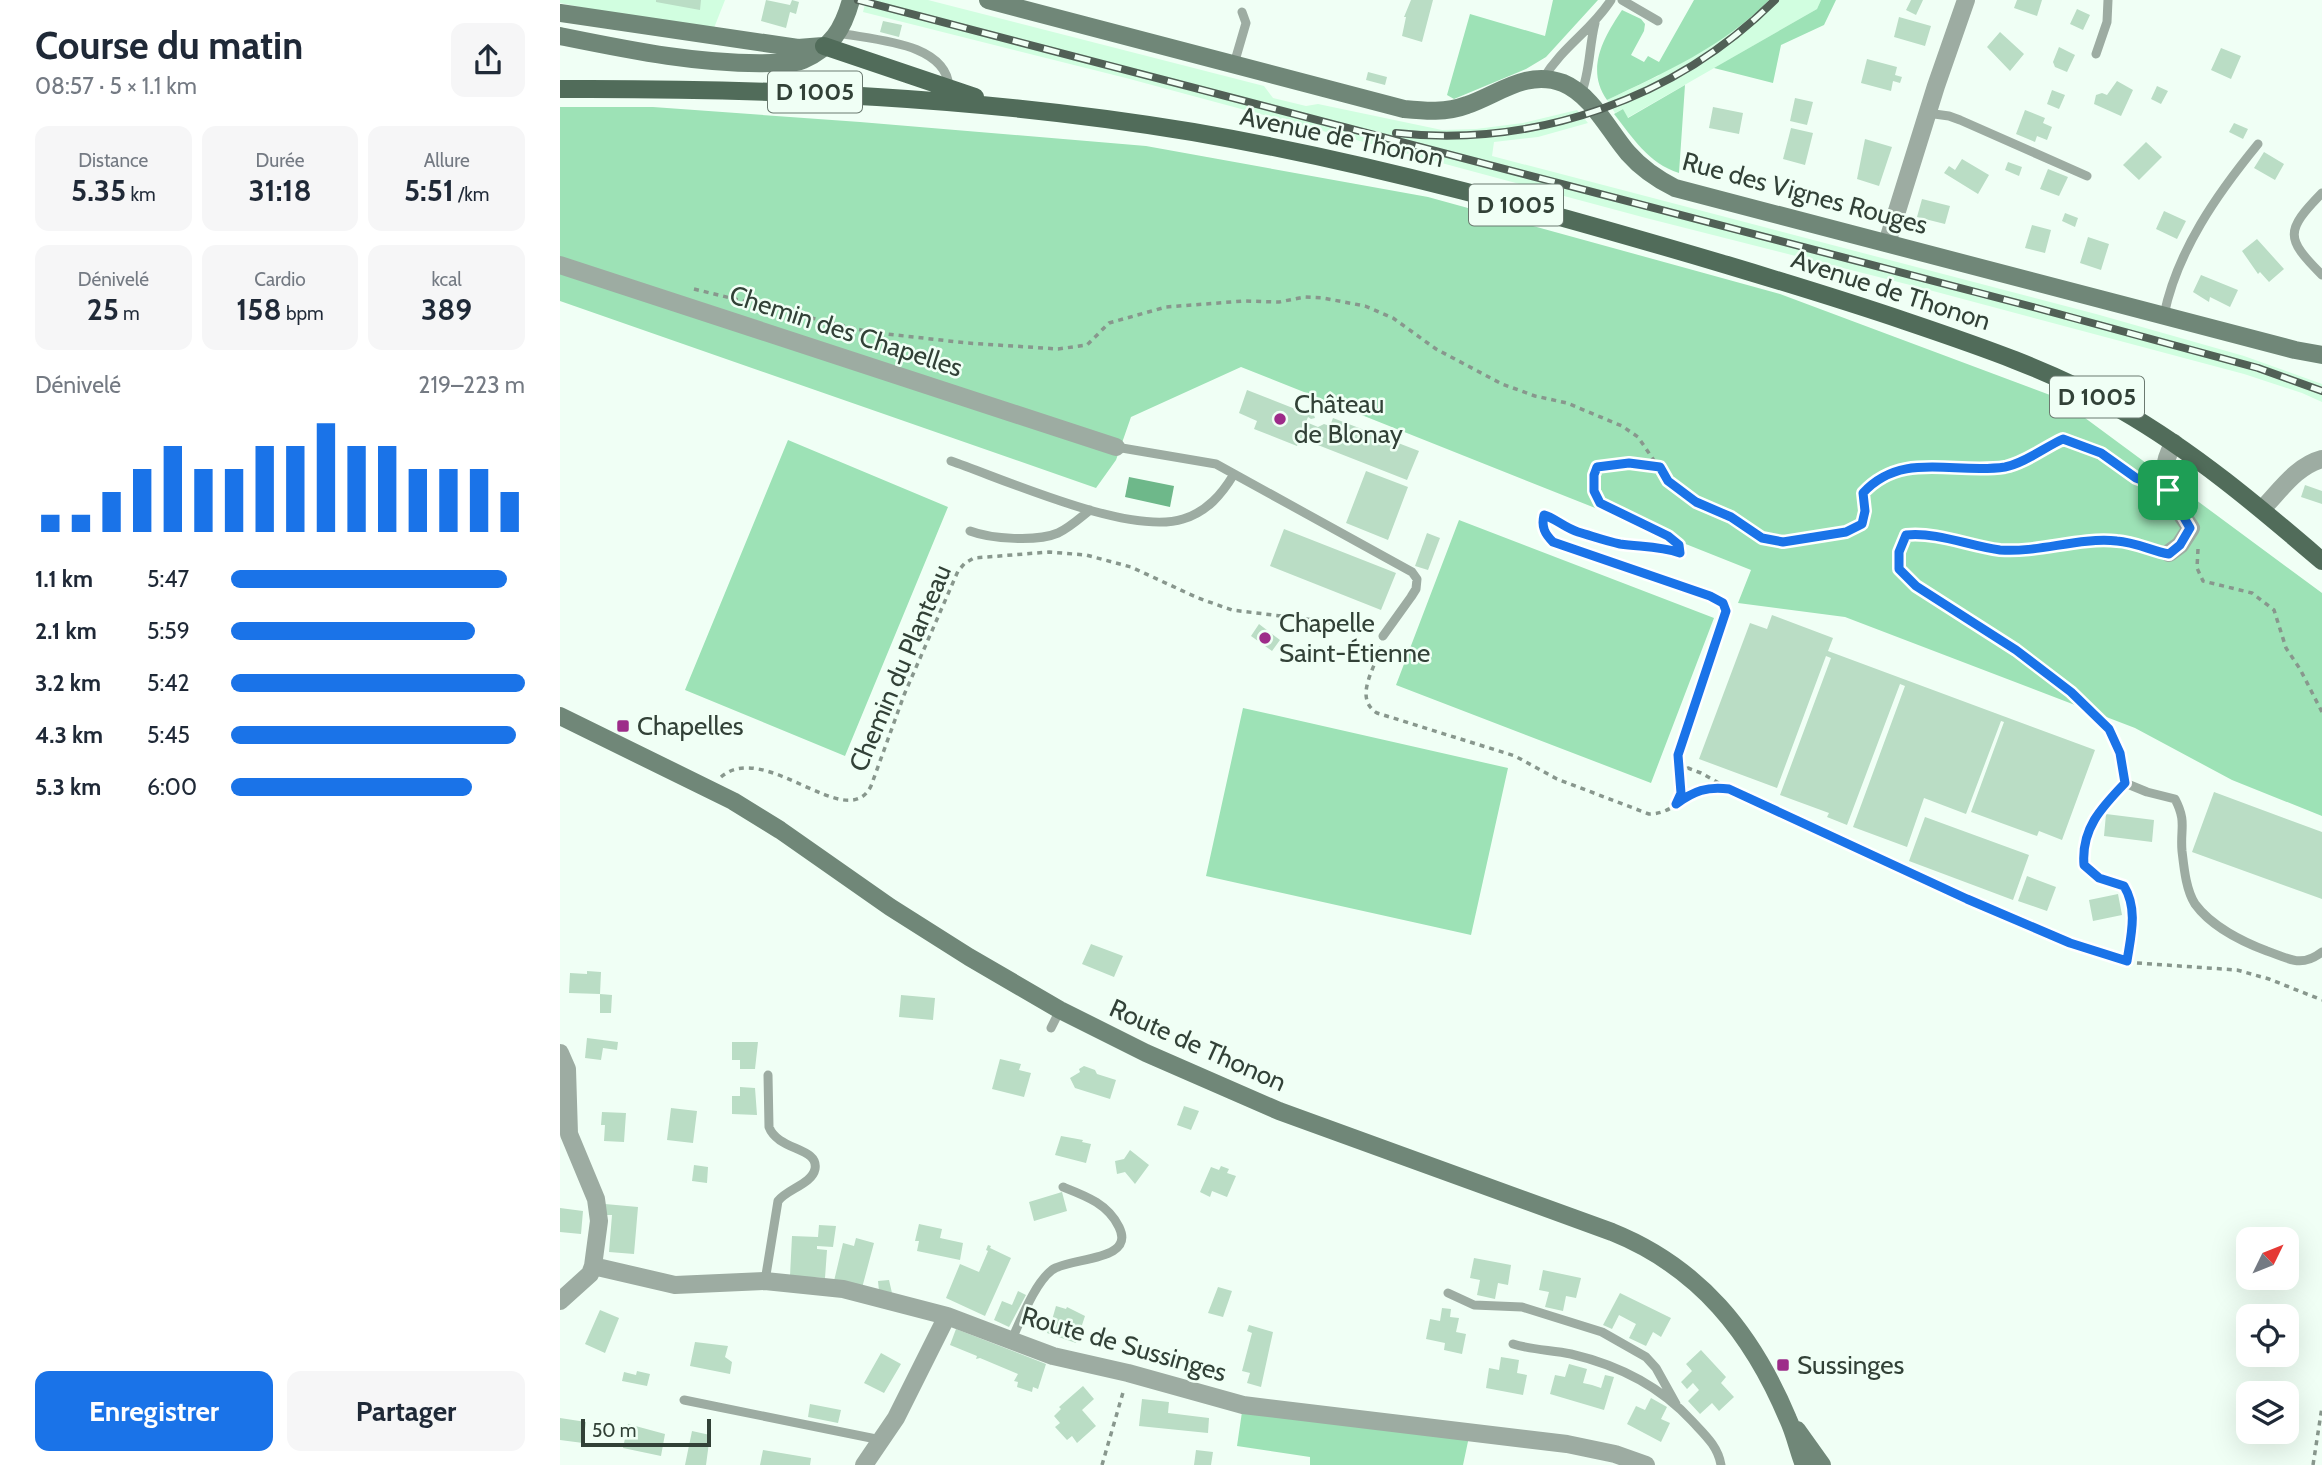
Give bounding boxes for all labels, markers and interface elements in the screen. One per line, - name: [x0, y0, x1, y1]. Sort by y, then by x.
- text: Course du matin: [35, 22, 303, 69]
- button: share: [451, 23, 525, 97]
- text: 08:57 · 5 × 1.1 km: [35, 72, 197, 100]
- road number: D 1005: [768, 72, 862, 112]
- street label: Avenue de Thonon: [1237, 100, 1447, 174]
- street label: Rue des Vignes Rouges: [1679, 145, 1931, 241]
- text: Distance: [78, 149, 148, 172]
- text: Durée: [256, 149, 304, 172]
- text: Allure: [424, 149, 470, 172]
- text: 5.35: [71, 172, 126, 209]
- text: 31:18: [248, 172, 312, 209]
- text: 5:51: [404, 172, 454, 209]
- text: km: [126, 183, 156, 206]
- text: /km: [454, 183, 489, 206]
- road number: D 1005: [1469, 184, 1563, 226]
- street label: Avenue de Thonon: [1787, 243, 1995, 337]
- text: Dénivelé: [78, 268, 149, 291]
- text: Cardio: [254, 268, 306, 291]
- text: kcal: [432, 268, 462, 291]
- street label: Chemin des Chapelles: [725, 278, 967, 384]
- text: 25: [87, 291, 119, 328]
- text: 158: [236, 291, 282, 328]
- text: 389: [421, 291, 472, 328]
- text: m: [119, 302, 140, 325]
- text: bpm: [282, 302, 324, 325]
- text: Dénivelé: [35, 371, 121, 399]
- text: 219–223 m: [418, 371, 525, 399]
- road number: D 1005: [2050, 376, 2144, 418]
- place label: Château de Blonay: [1294, 388, 1403, 450]
- marker: Château de Blonay: [1272, 411, 1288, 427]
- pin: [2138, 460, 2198, 520]
- icon: arrive: [2149, 471, 2187, 509]
- street label: Chemin du Planteau: [842, 560, 958, 776]
- text: 1.1 km: [35, 565, 93, 593]
- text: 5:47: [147, 565, 189, 593]
- place label: Chapelle Saint-Étienne: [1279, 607, 1430, 669]
- text: 2.1 km: [35, 617, 97, 645]
- text: 5:59: [147, 617, 190, 645]
- marker: Chapelle Saint-Étienne: [1257, 630, 1273, 646]
- text: 3.2 km: [35, 669, 101, 697]
- text: 5:42: [147, 669, 190, 697]
- place label: Chapelles: [637, 710, 744, 742]
- marker: Chapelles: [615, 718, 631, 734]
- text: 4.3 km: [35, 721, 103, 749]
- text: 5:45: [147, 721, 190, 749]
- text: 5.3 km: [35, 773, 101, 801]
- text: 6:00: [147, 773, 197, 801]
- street label: Route de Thonon: [1105, 992, 1291, 1098]
- north arrow: [2236, 1227, 2300, 1290]
- map controls: [2236, 1227, 2299, 1444]
- street label: Route de Sussinges: [1018, 1299, 1230, 1389]
- button: locate: [2236, 1304, 2299, 1367]
- place label: Sussinges: [1797, 1349, 1904, 1381]
- marker: Sussinges: [1775, 1357, 1791, 1373]
- button: Enregistrer: [35, 1371, 273, 1451]
- button: Partager: [287, 1371, 525, 1451]
- button: layers: [2236, 1381, 2299, 1444]
- scale bar: [581, 1416, 710, 1448]
- text: 50 m: [592, 1419, 636, 1442]

